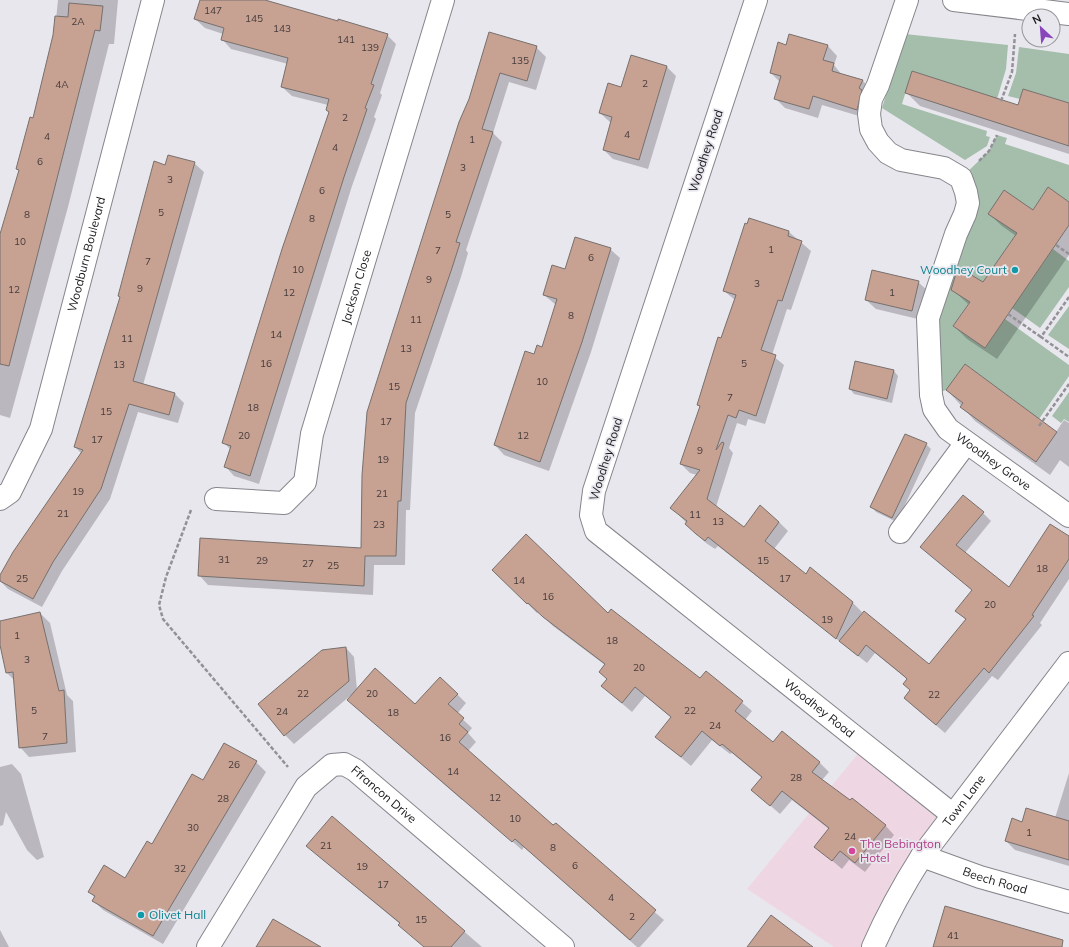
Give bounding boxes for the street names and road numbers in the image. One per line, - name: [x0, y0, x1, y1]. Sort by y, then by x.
- street label: Woodhey Road: [685, 108, 726, 194]
- street label: Woodburn Boulevard: [64, 195, 108, 313]
- street label: Jackson Close: [338, 248, 374, 326]
- street label: Woodhey Road: [586, 416, 625, 502]
- street label: Woodhey Grove: [953, 429, 1034, 493]
- street label: Woodhey Road: [781, 675, 858, 741]
- street label: Ffrancon Drive: [348, 762, 420, 826]
- street label: Town Lane: [939, 772, 988, 829]
- street label: Beech Road: [961, 863, 1029, 897]

